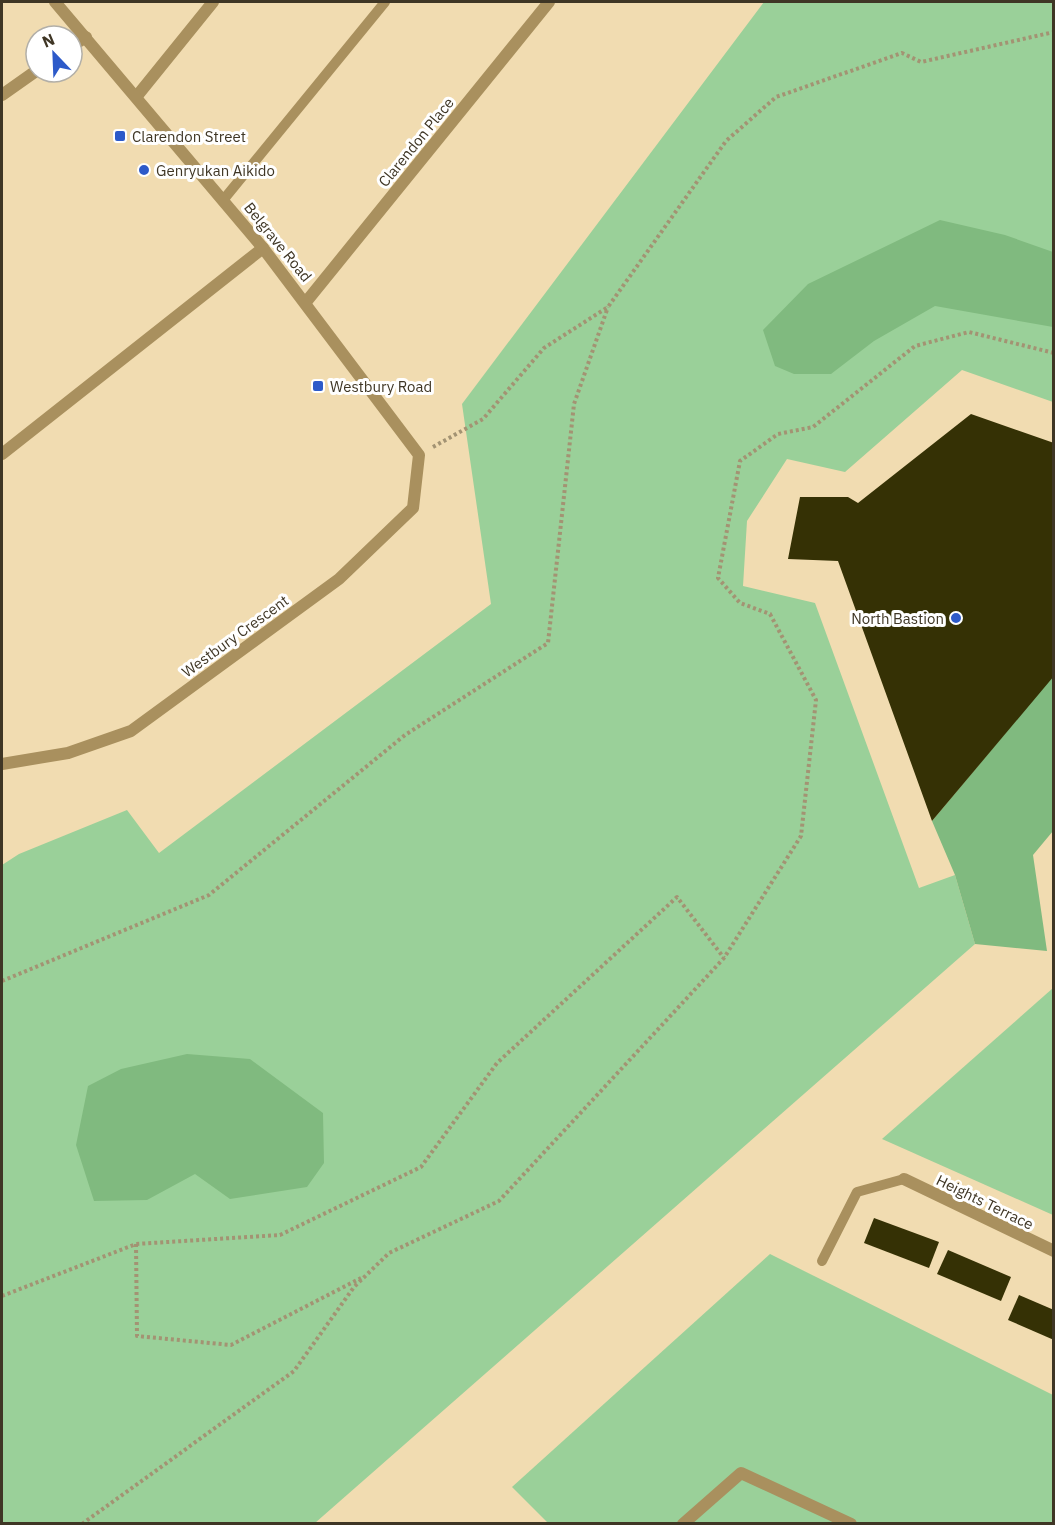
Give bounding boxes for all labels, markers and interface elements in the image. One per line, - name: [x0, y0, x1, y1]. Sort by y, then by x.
- north arrow: [24, 24, 84, 84]
- text: N: [39, 29, 57, 52]
- street label: Clarendon Place: [374, 93, 458, 191]
- place label: Clarendon Street: [132, 127, 246, 146]
- marker: Clarendon Street: [113, 129, 127, 143]
- place label: Genryukan Aikido: [156, 161, 275, 180]
- marker: Genryukan Aikido: [137, 163, 151, 177]
- street label: Belgrave Road: [240, 198, 316, 286]
- place label: Westbury Road: [330, 377, 432, 396]
- marker: Westbury Road: [311, 379, 325, 393]
- street label: Westbury Crescent: [178, 591, 292, 681]
- place label: North Bastion: [851, 609, 944, 628]
- marker: North Bastion: [949, 611, 963, 625]
- street label: Heights Terrace: [933, 1170, 1037, 1234]

